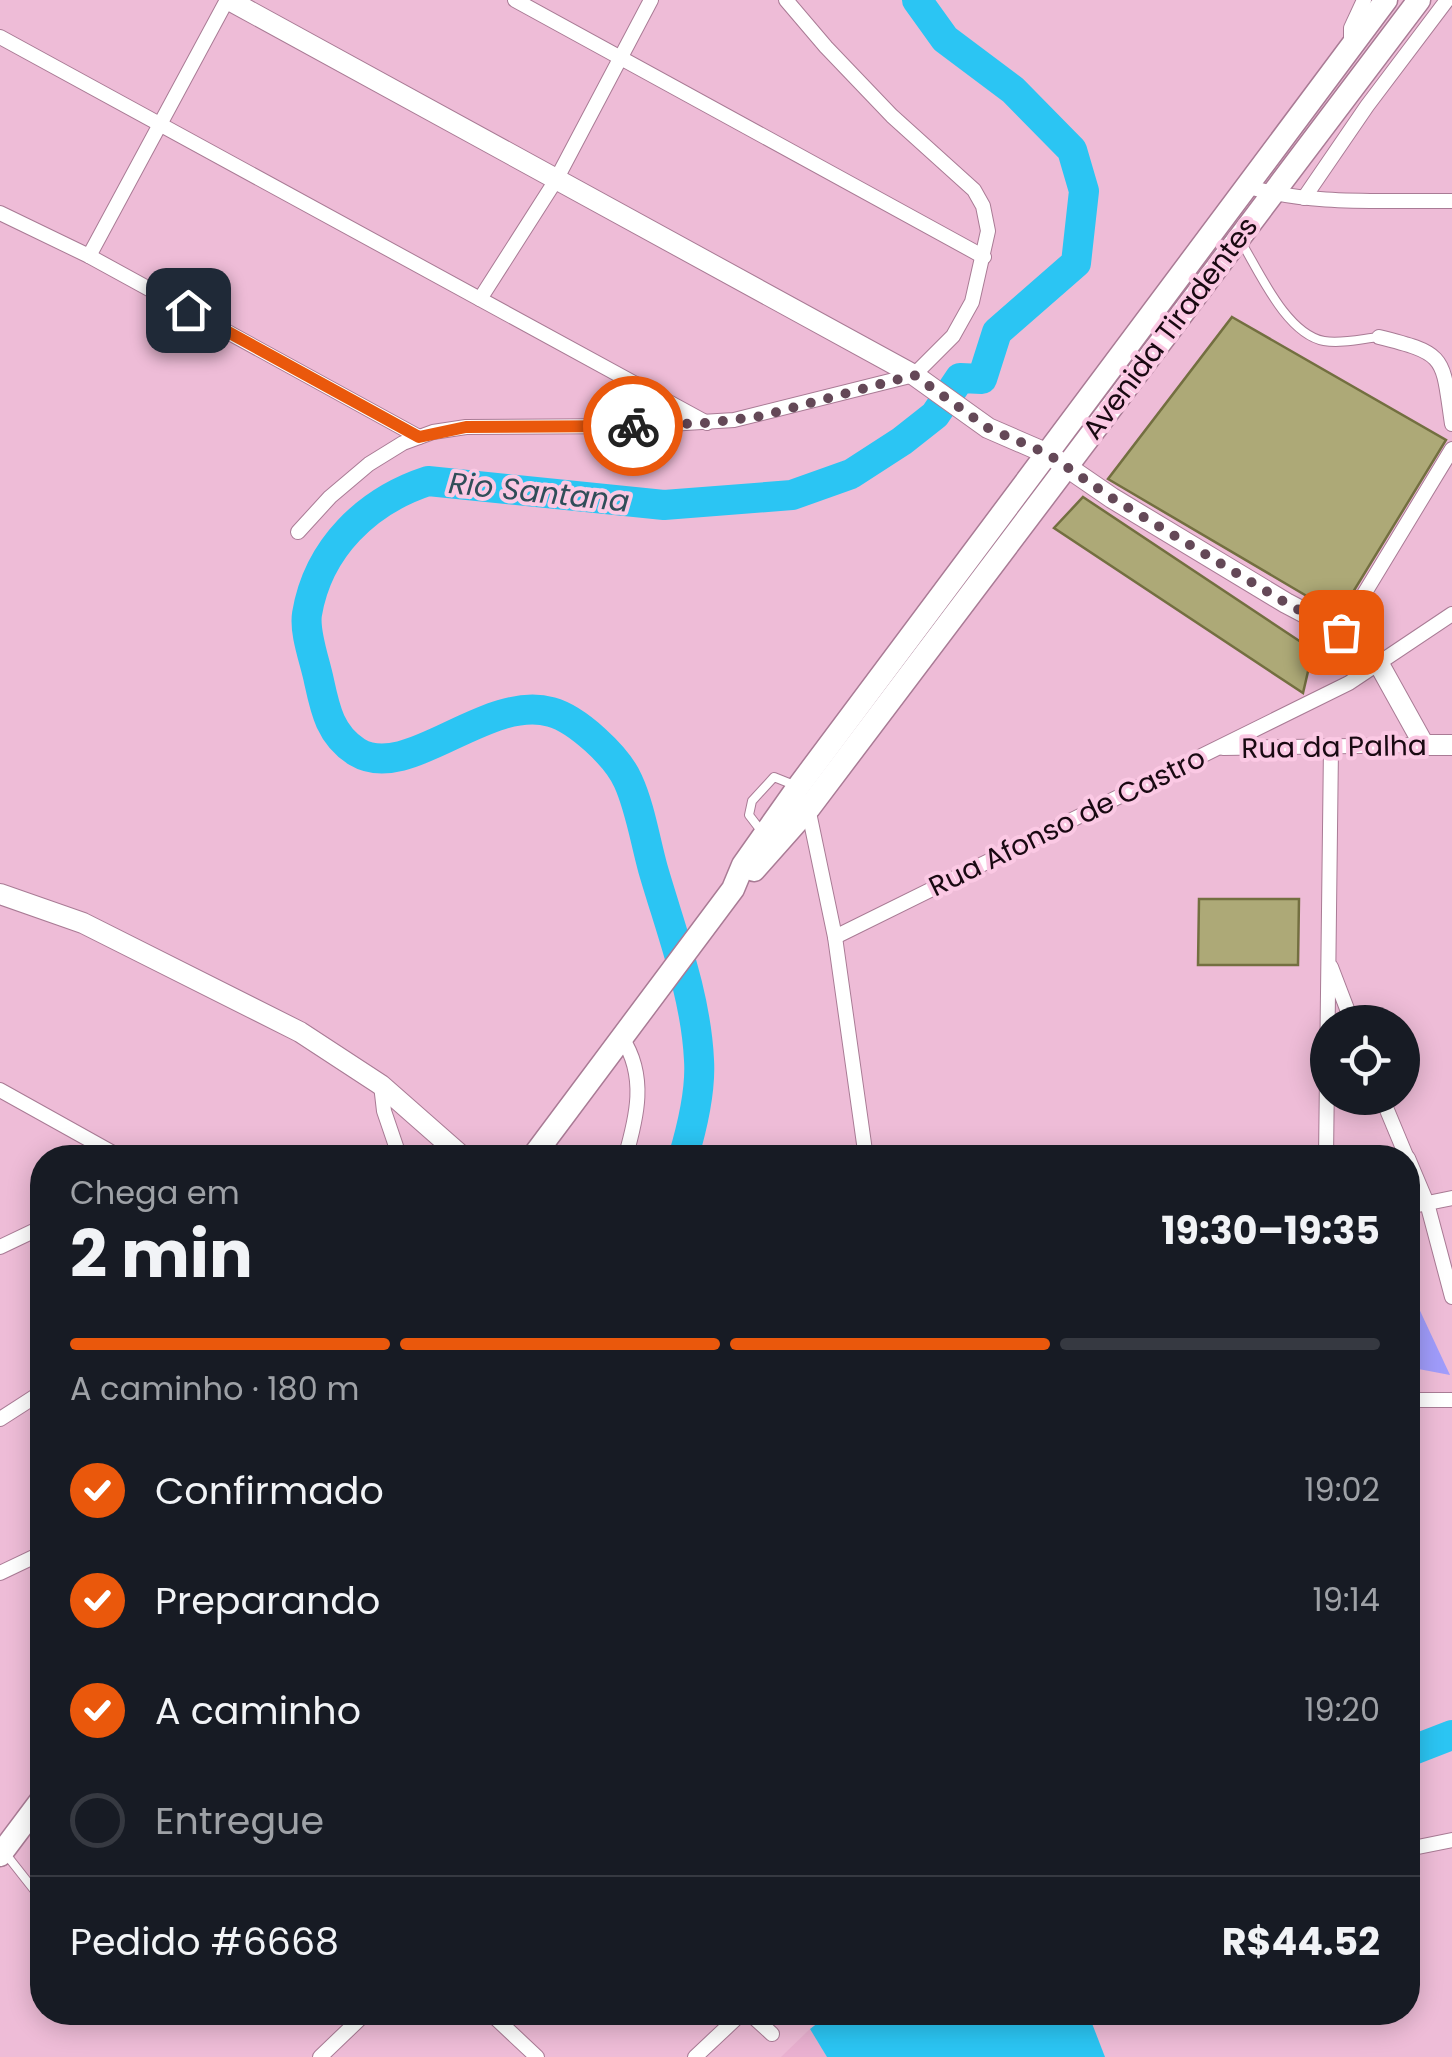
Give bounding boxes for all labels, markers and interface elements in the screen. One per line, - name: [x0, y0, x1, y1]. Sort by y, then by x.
- street label: Avenida Tiradentes: [1073, 208, 1267, 448]
- pin: [146, 268, 231, 353]
- icon: home: [161, 283, 216, 338]
- courier: [583, 376, 683, 476]
- icon: bike: [606, 399, 661, 454]
- water label: Rio Santana: [447, 461, 631, 523]
- pin: [1299, 590, 1384, 675]
- icon: bag: [1314, 605, 1369, 660]
- street label: Rua da Palha: [1241, 726, 1427, 768]
- street label: Rua Afonso de Castro: [922, 738, 1212, 906]
- map controls: [1310, 1005, 1420, 1115]
- button: locate: [1310, 1005, 1420, 1115]
- text: Chega em: [70, 1170, 240, 1215]
- text: 19:30–19:35: [1161, 1204, 1380, 1257]
- text: 2 min: [70, 1209, 253, 1300]
- text: A caminho · 180 m: [70, 1366, 359, 1411]
- icon: check: [70, 1463, 125, 1518]
- text: Confirmado: [155, 1464, 384, 1517]
- text: 19:02: [1304, 1467, 1380, 1512]
- icon: check: [70, 1573, 125, 1628]
- text: Preparando: [155, 1574, 380, 1627]
- text: 19:14: [1312, 1577, 1380, 1622]
- icon: check: [70, 1683, 125, 1738]
- text: A caminho: [155, 1684, 361, 1737]
- text: 19:20: [1304, 1687, 1380, 1732]
- text: Entregue: [155, 1794, 324, 1847]
- text: Pedido #6668: [70, 1915, 339, 1968]
- text: R$44.52: [1222, 1915, 1380, 1968]

